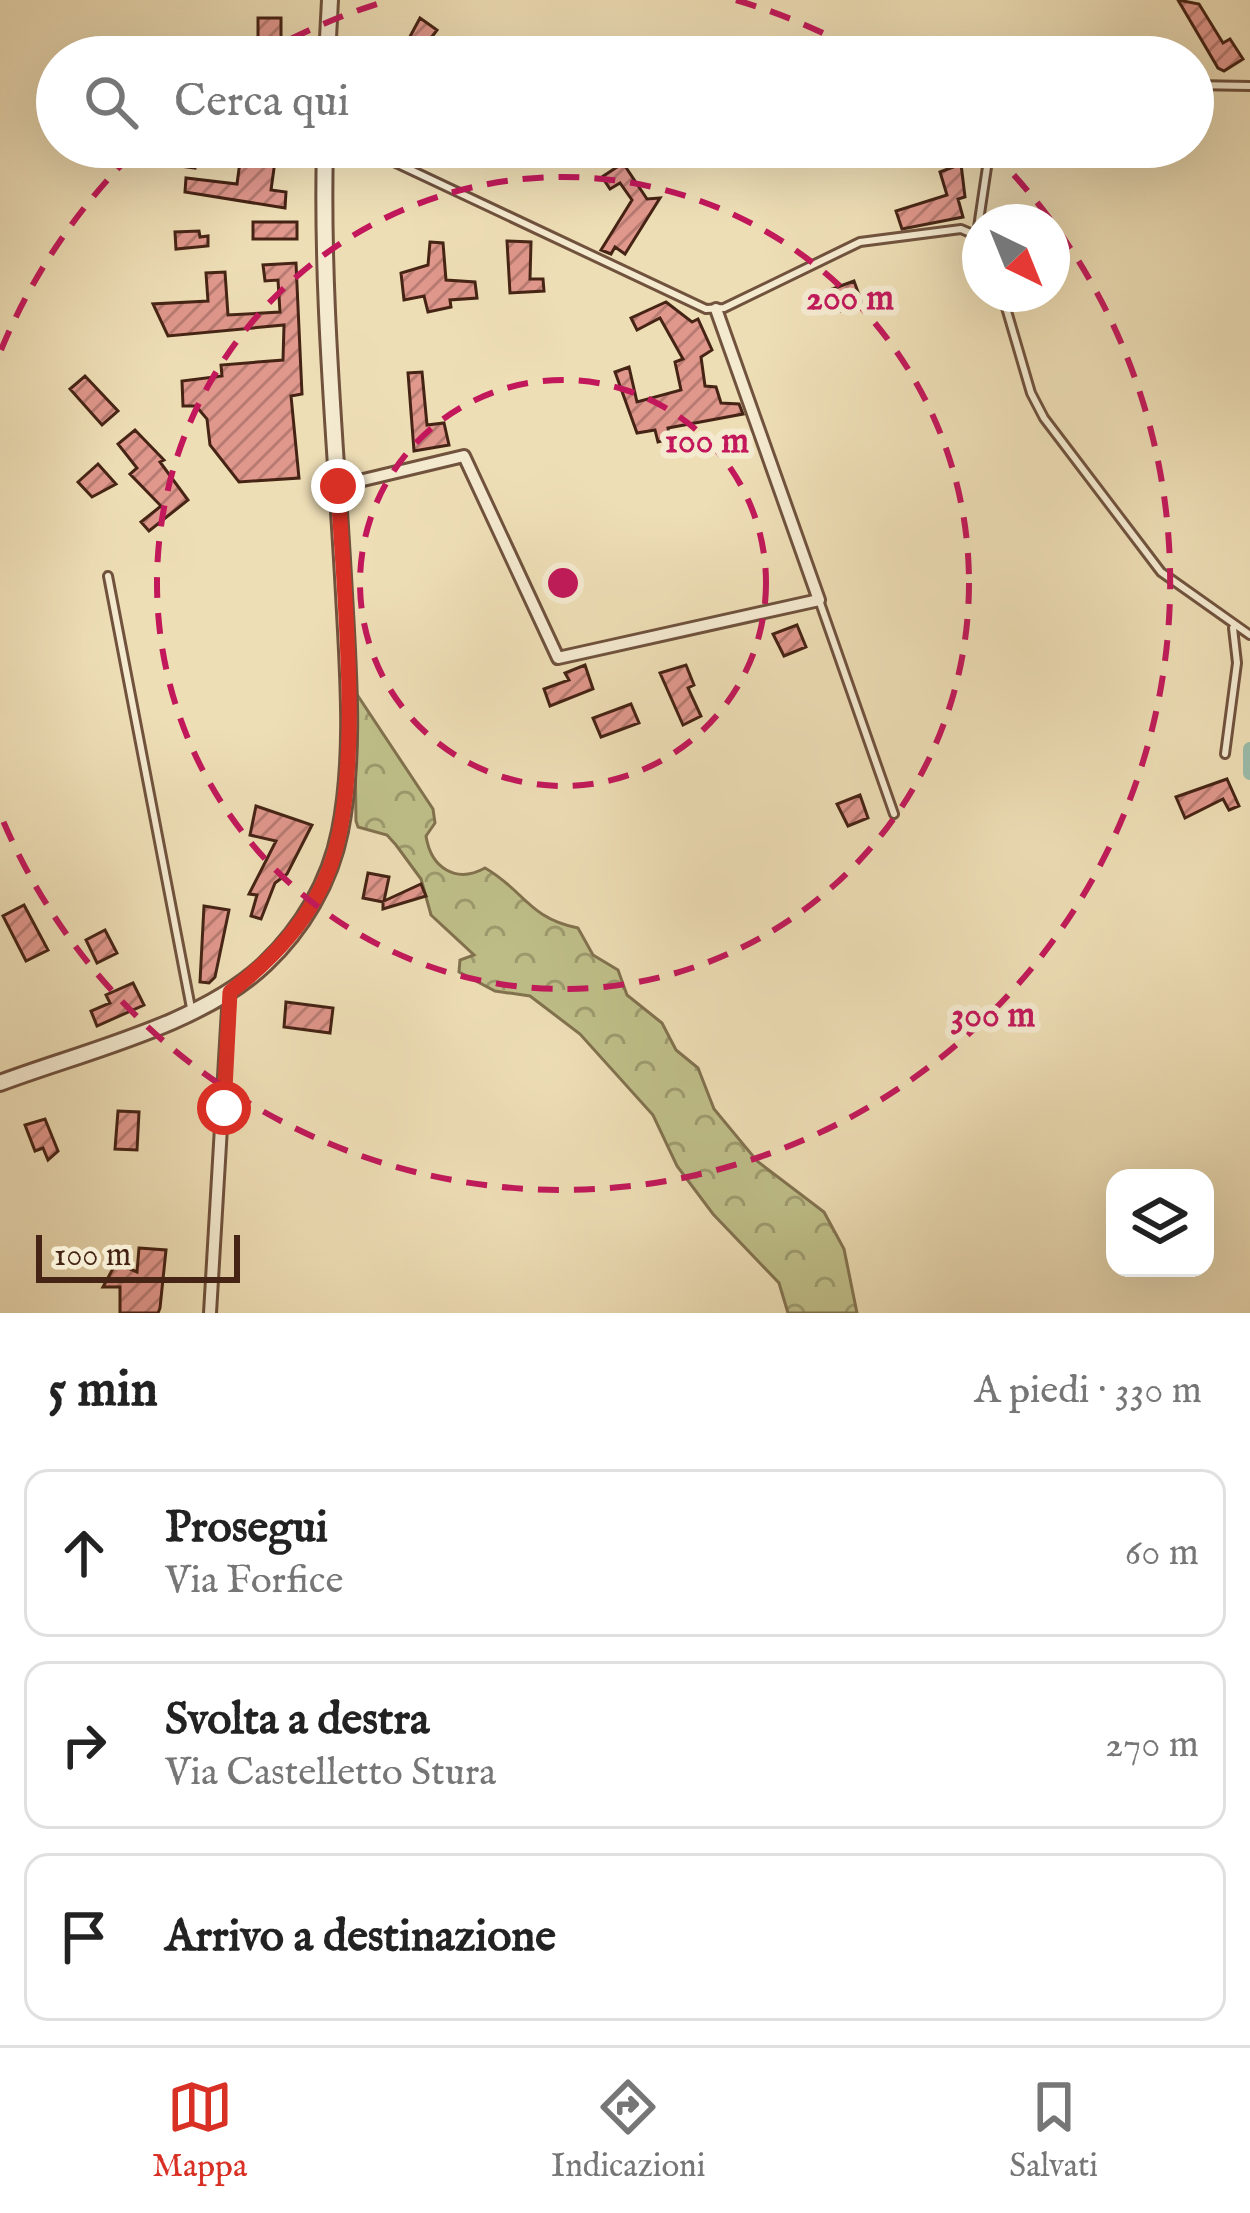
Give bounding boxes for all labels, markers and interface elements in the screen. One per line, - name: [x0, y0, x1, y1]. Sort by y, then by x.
- search box: [36, 36, 1214, 168]
- icon: search: [78, 69, 144, 135]
- text: Cerca qui: [174, 74, 350, 131]
- north arrow: [962, 204, 1070, 312]
- text: 200 m: [806, 276, 894, 322]
- text: 100 m: [665, 419, 749, 465]
- route end: [311, 459, 365, 513]
- centre of rings: [542, 562, 584, 604]
- text: 300 m: [951, 993, 1035, 1039]
- route start: [197, 1081, 251, 1135]
- map controls: [1106, 1169, 1214, 1277]
- button: layers: [1106, 1169, 1214, 1277]
- scale bar: [36, 1229, 240, 1282]
- text: 100 m: [54, 1235, 131, 1277]
- text: 5 min: [48, 1359, 158, 1424]
- text: A piedi · 330 m: [974, 1367, 1202, 1416]
- text: Prosegui: [165, 1500, 328, 1557]
- icon: ahead: [51, 1520, 117, 1586]
- text: 60 m: [1125, 1529, 1199, 1578]
- text: Via Forfice: [165, 1557, 343, 1606]
- text: Svolta a destra: [165, 1692, 430, 1749]
- icon: right: [51, 1712, 117, 1778]
- text: 270 m: [1105, 1721, 1199, 1770]
- text: Via Castelletto Stura: [165, 1749, 496, 1798]
- icon: arrive: [51, 1904, 117, 1970]
- text: Arrivo a destinazione: [165, 1909, 556, 1966]
- tab: Mappa: [152, 2074, 247, 2188]
- tab: Indicazioni: [551, 2074, 706, 2188]
- tab: Salvati: [1009, 2074, 1098, 2188]

